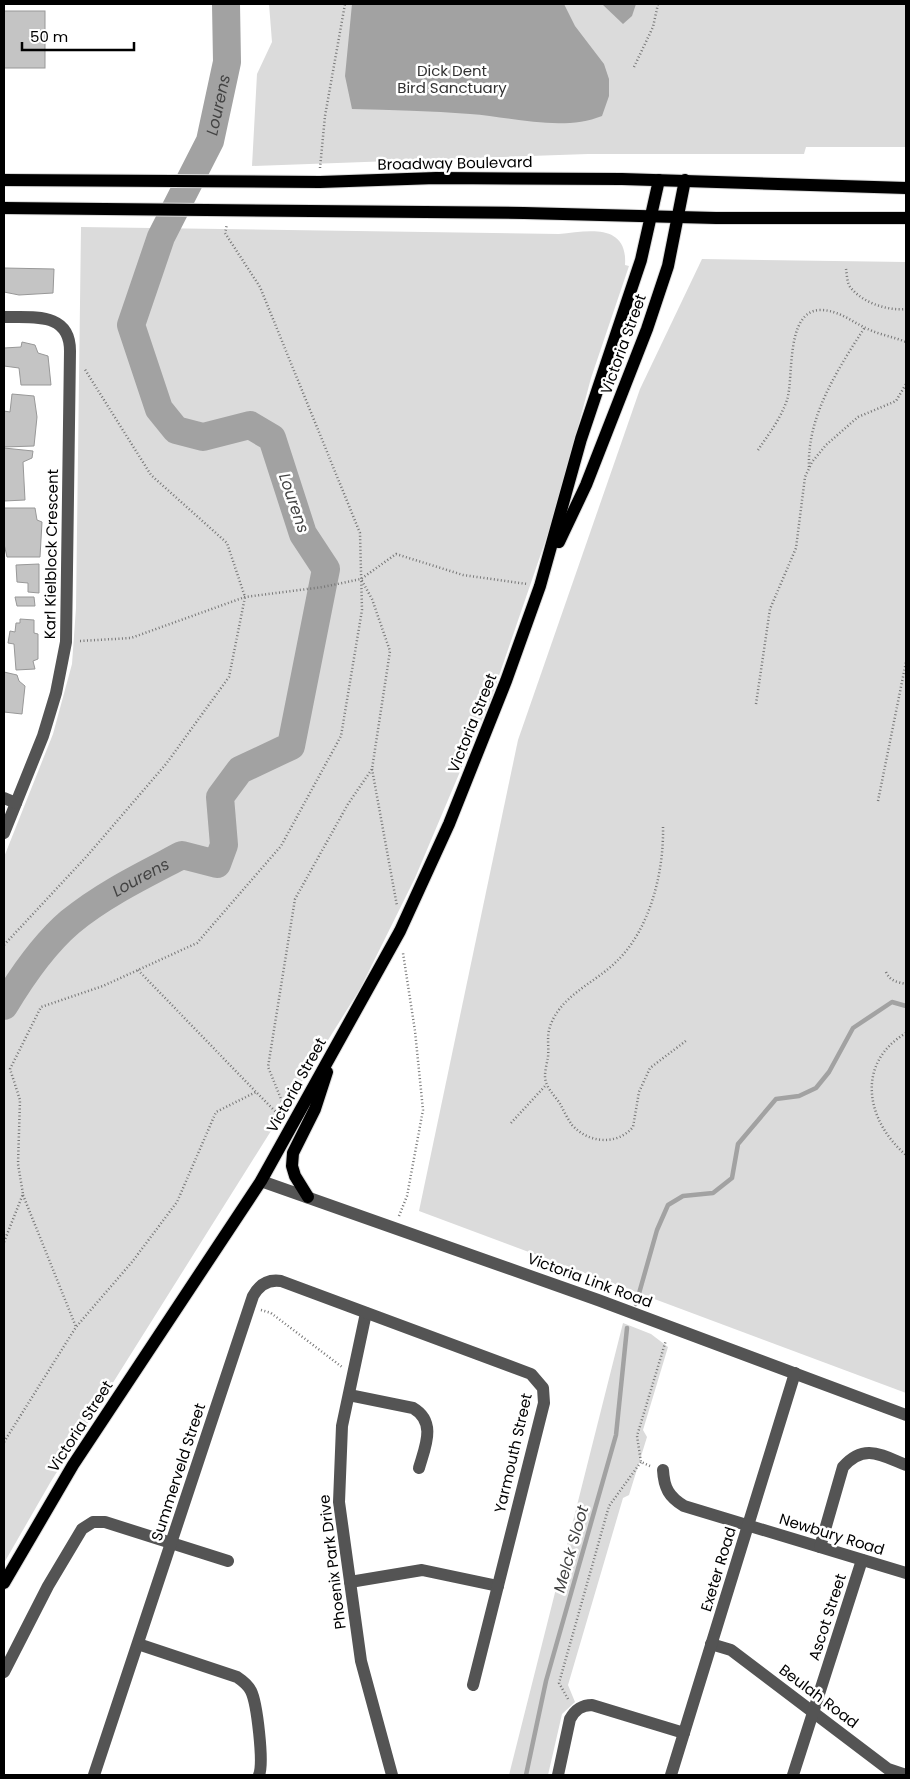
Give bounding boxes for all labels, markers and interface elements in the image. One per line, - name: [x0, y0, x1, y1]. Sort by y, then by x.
- scale bar: [22, 20, 135, 52]
- text: 50 m: [30, 26, 68, 47]
- park label: Dick Dent Bird Sanctuary: [397, 60, 507, 98]
- water label: Lourens: [200, 72, 236, 138]
- street label: Broadway Boulevard: [377, 151, 533, 175]
- street label: Victoria Street: [595, 291, 651, 397]
- street label: Karl Kielblock Crescent: [39, 469, 63, 639]
- water label: Lourens: [273, 470, 315, 536]
- street label: Victoria Street: [443, 670, 501, 776]
- water label: Lourens: [108, 852, 173, 902]
- street label: Victoria Street: [261, 1034, 331, 1136]
- street label: Victoria Link Road: [524, 1248, 656, 1312]
- street label: Victoria Street: [43, 1376, 117, 1476]
- street label: Yarmouth Street: [489, 1391, 537, 1515]
- street label: Summerveld Street: [146, 1400, 210, 1544]
- street label: Phoenix Park Drive: [313, 1494, 351, 1630]
- water label: Melck Sloot: [548, 1501, 595, 1595]
- street label: Newbury Road: [777, 1508, 887, 1560]
- street label: Exeter Road: [695, 1524, 741, 1614]
- street label: Ascot Street: [803, 1571, 851, 1663]
- street label: Beulah Road: [775, 1659, 863, 1733]

